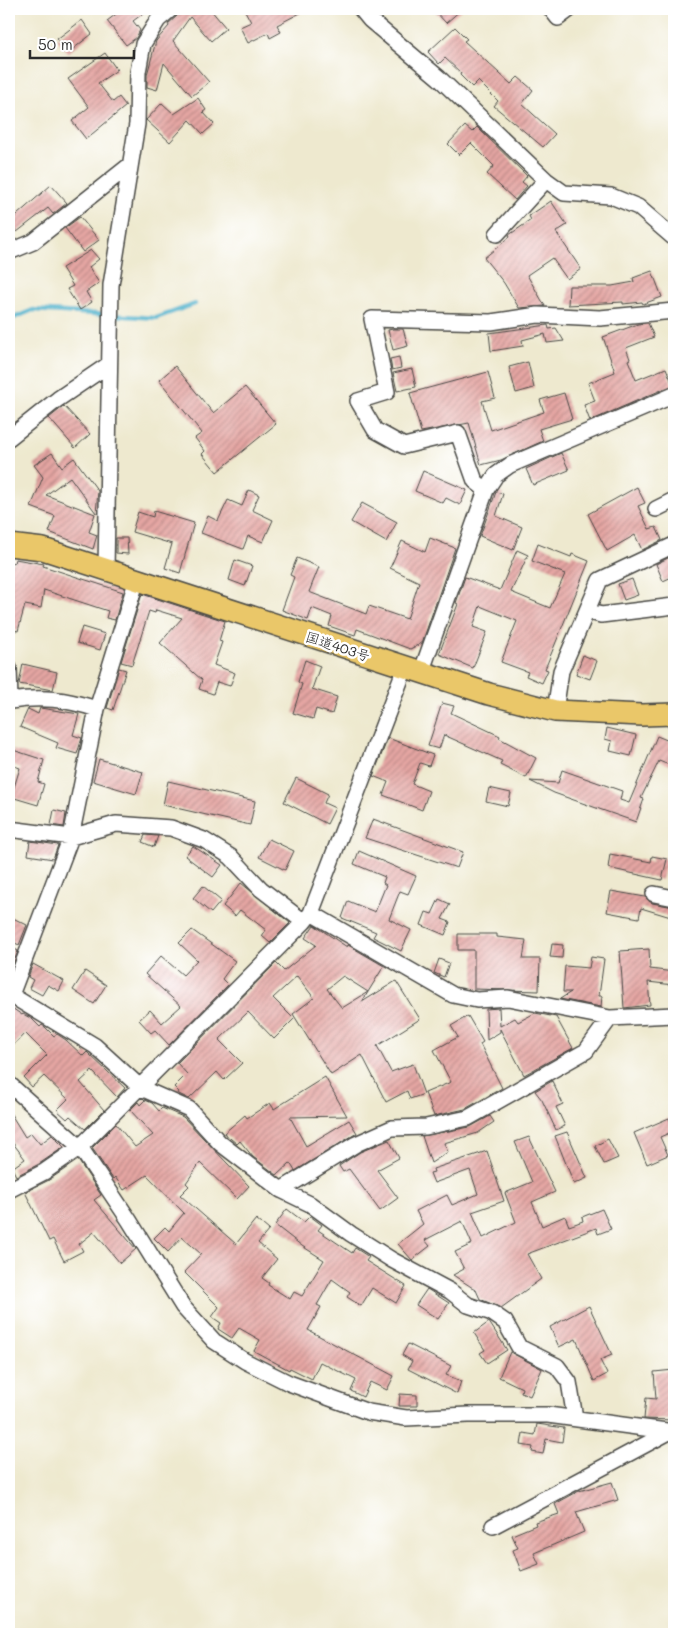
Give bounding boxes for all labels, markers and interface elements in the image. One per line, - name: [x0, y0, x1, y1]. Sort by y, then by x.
- scale bar: [30, 28, 134, 60]
- text: 50 m: [38, 34, 73, 54]
- street label: 国道403号: [303, 627, 373, 665]

